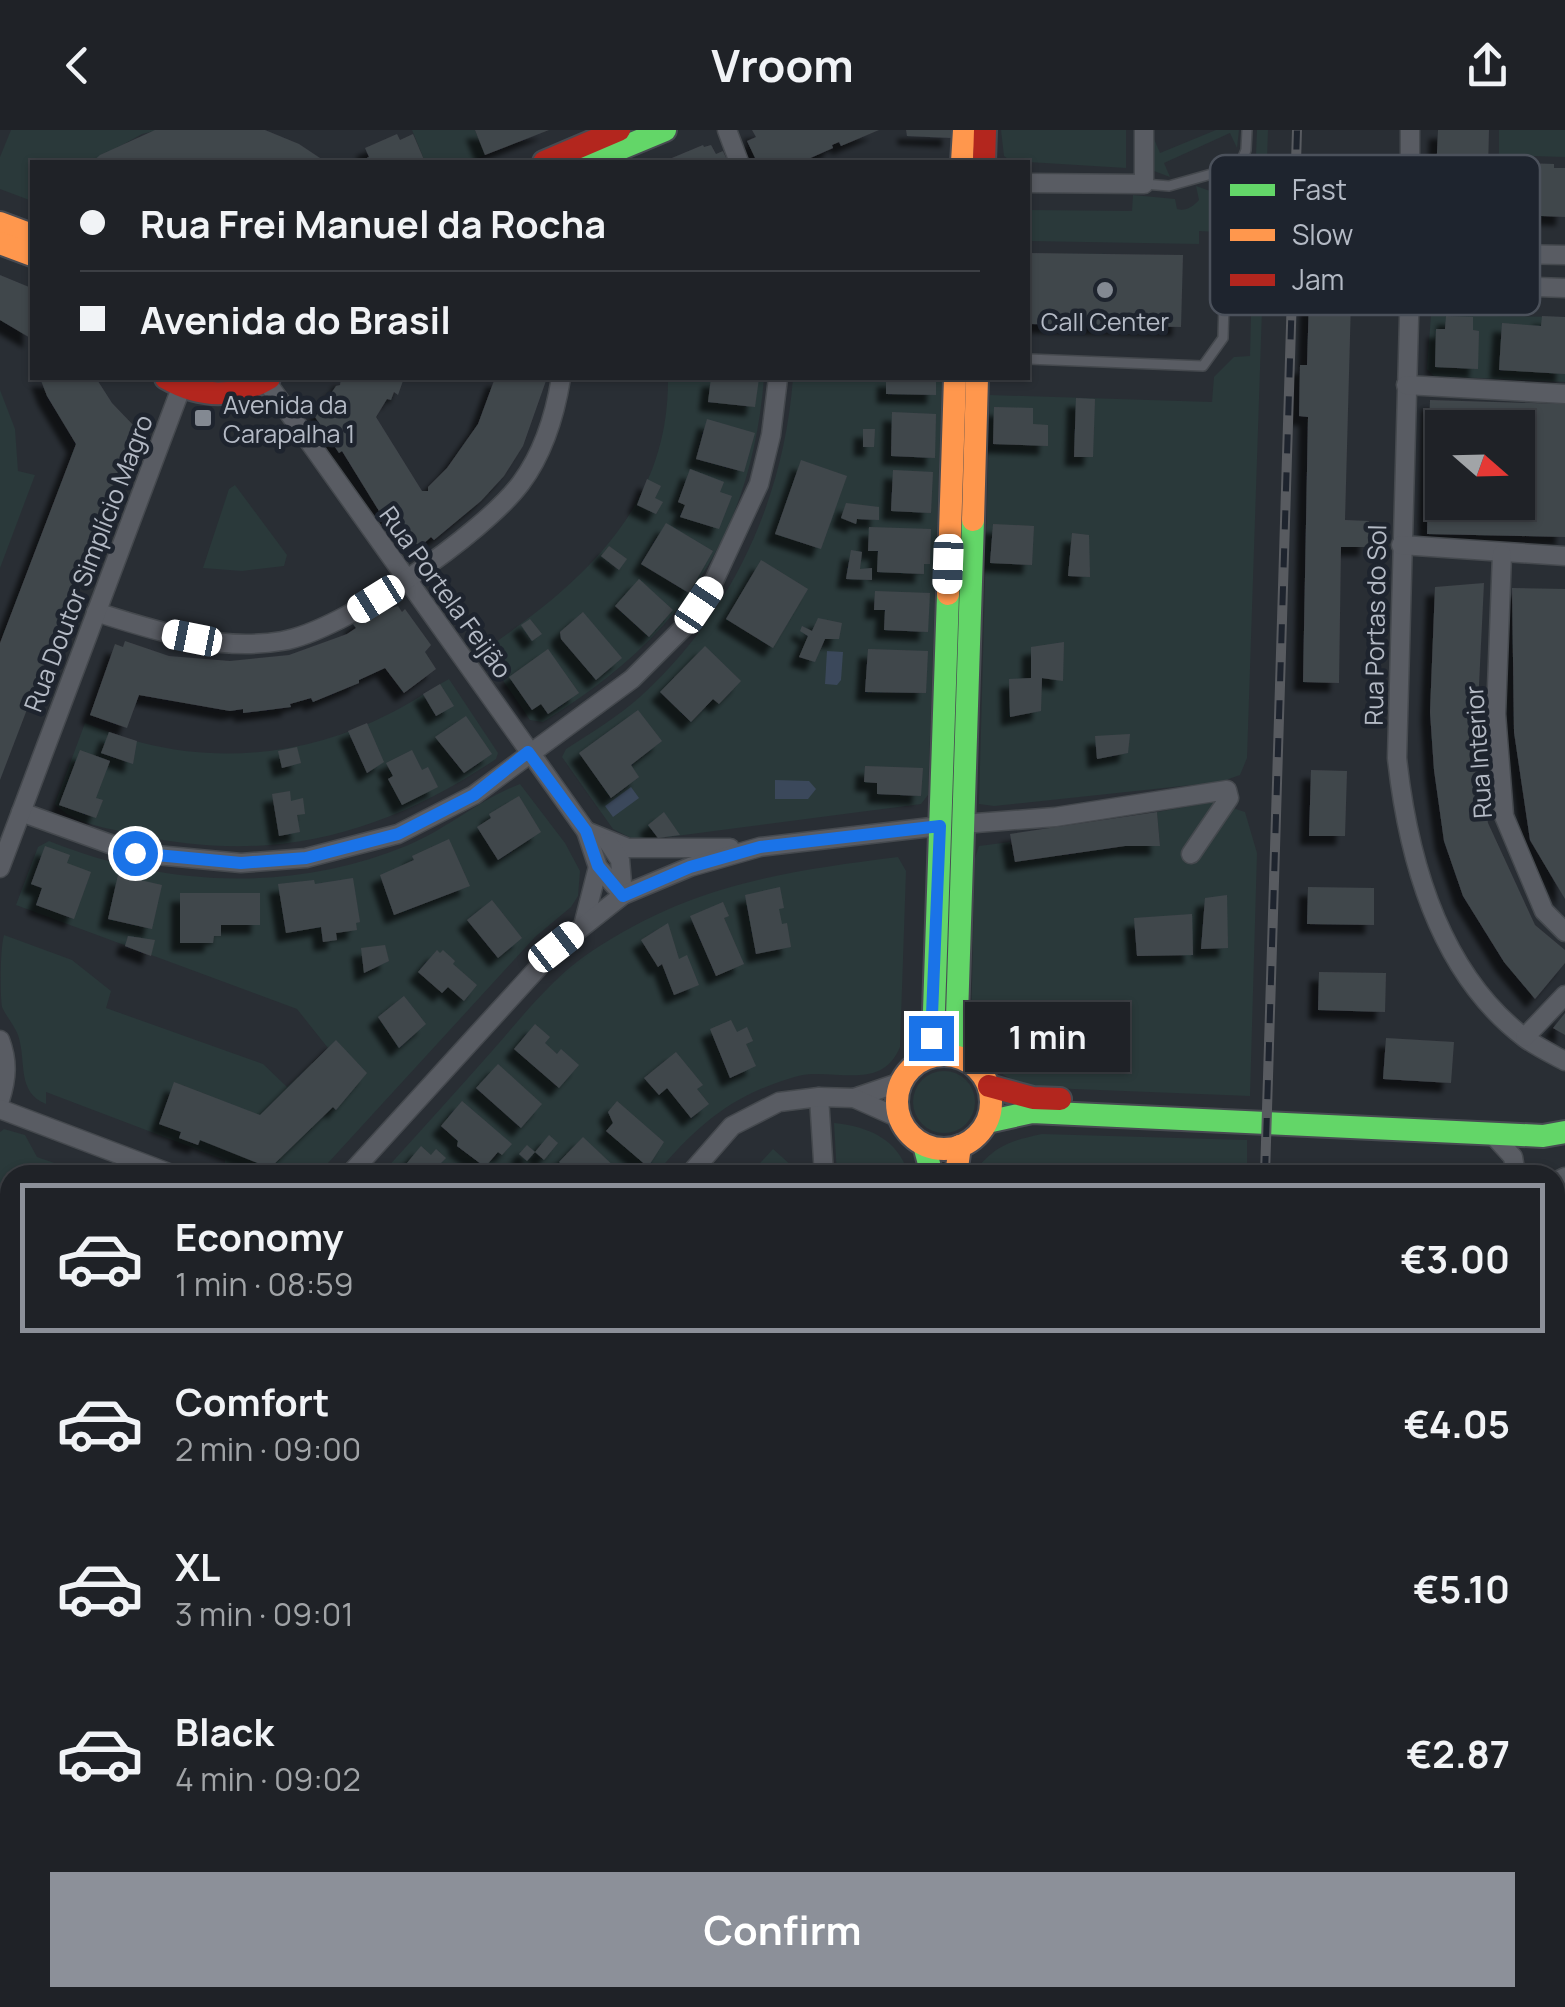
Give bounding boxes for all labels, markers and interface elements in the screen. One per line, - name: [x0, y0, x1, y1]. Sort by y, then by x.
- text: Vroom: [711, 34, 854, 96]
- icon: back: [50, 38, 105, 93]
- icon: share: [1460, 38, 1515, 93]
- legend: [1210, 155, 1540, 315]
- text: Fast: [1292, 170, 1347, 208]
- text: Rua Frei Manuel da Rocha: [140, 197, 606, 249]
- text: Slow: [1292, 215, 1353, 253]
- text: Jam: [1292, 260, 1344, 298]
- marker: Call Center: [1094, 279, 1116, 301]
- text: Avenida do Brasil: [140, 293, 451, 345]
- place label: Call Center: [1041, 304, 1169, 339]
- place label: Avenida da Carapalha 1: [223, 387, 355, 451]
- marker: Avenida da Carapalha 1: [192, 407, 214, 429]
- street label: Rua Doutor Simplício Magro: [15, 409, 161, 717]
- north arrow: [1425, 410, 1535, 520]
- map controls: [1425, 410, 1535, 520]
- street label: Rua Portela Feijão: [372, 499, 520, 685]
- street label: Rua Portas do Sol: [1356, 524, 1394, 726]
- car: [932, 533, 964, 595]
- car: [343, 570, 409, 628]
- car: [670, 572, 728, 638]
- car: [160, 618, 224, 658]
- street label: Rua Interior: [1456, 684, 1500, 820]
- route start: [113, 831, 158, 876]
- car: [523, 917, 589, 977]
- callout: 1 min: [966, 1003, 1131, 1073]
- text: 1 min: [1008, 1015, 1087, 1059]
- route end: [909, 1016, 954, 1061]
- text: Economy: [175, 1210, 344, 1262]
- icon: car: [55, 1213, 145, 1303]
- text: €3.00: [1400, 1232, 1510, 1284]
- text: 1 min · 08:59: [175, 1262, 354, 1306]
- text: Comfort: [175, 1375, 329, 1427]
- icon: car: [55, 1378, 145, 1468]
- text: €4.05: [1404, 1397, 1510, 1449]
- text: 2 min · 09:00: [175, 1427, 361, 1471]
- text: XL: [175, 1540, 220, 1592]
- icon: car: [55, 1543, 145, 1633]
- text: €5.10: [1413, 1562, 1510, 1614]
- text: 3 min · 09:01: [175, 1592, 354, 1636]
- text: Black: [175, 1705, 274, 1757]
- icon: car: [55, 1708, 145, 1798]
- text: €2.87: [1406, 1727, 1510, 1779]
- text: 4 min · 09:02: [175, 1757, 361, 1801]
- button: Confirm: [50, 1872, 1515, 1987]

